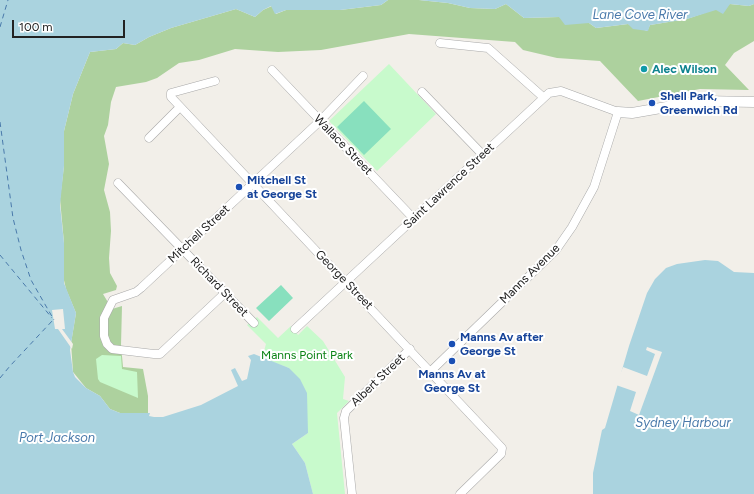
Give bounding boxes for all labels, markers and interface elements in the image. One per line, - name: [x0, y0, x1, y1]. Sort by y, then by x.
- water label: Lane Cove River: [593, 7, 687, 23]
- scale bar: [14, 12, 127, 38]
- text: 100 m: [19, 20, 53, 34]
- place label: Alec Wilson: [652, 62, 717, 76]
- marker: Alec Wilson: [639, 64, 649, 74]
- place label: Shell Park, Greenwich Rd: [660, 89, 738, 117]
- marker: Shell Park, Greenwich Rd: [647, 98, 657, 108]
- street label: Wallace Street: [311, 112, 375, 178]
- street label: Saint Lawrence Street: [401, 140, 497, 232]
- place label: Mitchell St at George St: [247, 173, 317, 201]
- marker: Mitchell St at George St: [234, 182, 244, 192]
- street label: Mitchell Street: [165, 202, 233, 266]
- street label: Manns Avenue: [497, 241, 563, 307]
- street label: George Street: [312, 247, 376, 313]
- street label: Richard Street: [187, 254, 251, 320]
- place label: Manns Av after George St: [460, 330, 543, 358]
- marker: Manns Av after George St: [447, 339, 457, 349]
- park label: Manns Point Park: [261, 348, 353, 362]
- street label: Albert Street: [348, 351, 408, 409]
- marker: Manns Av at George St: [447, 356, 457, 366]
- place label: Manns Av at George St: [418, 367, 486, 395]
- water label: Sydney Harbour: [635, 415, 731, 431]
- water label: Port Jackson: [19, 430, 95, 446]

